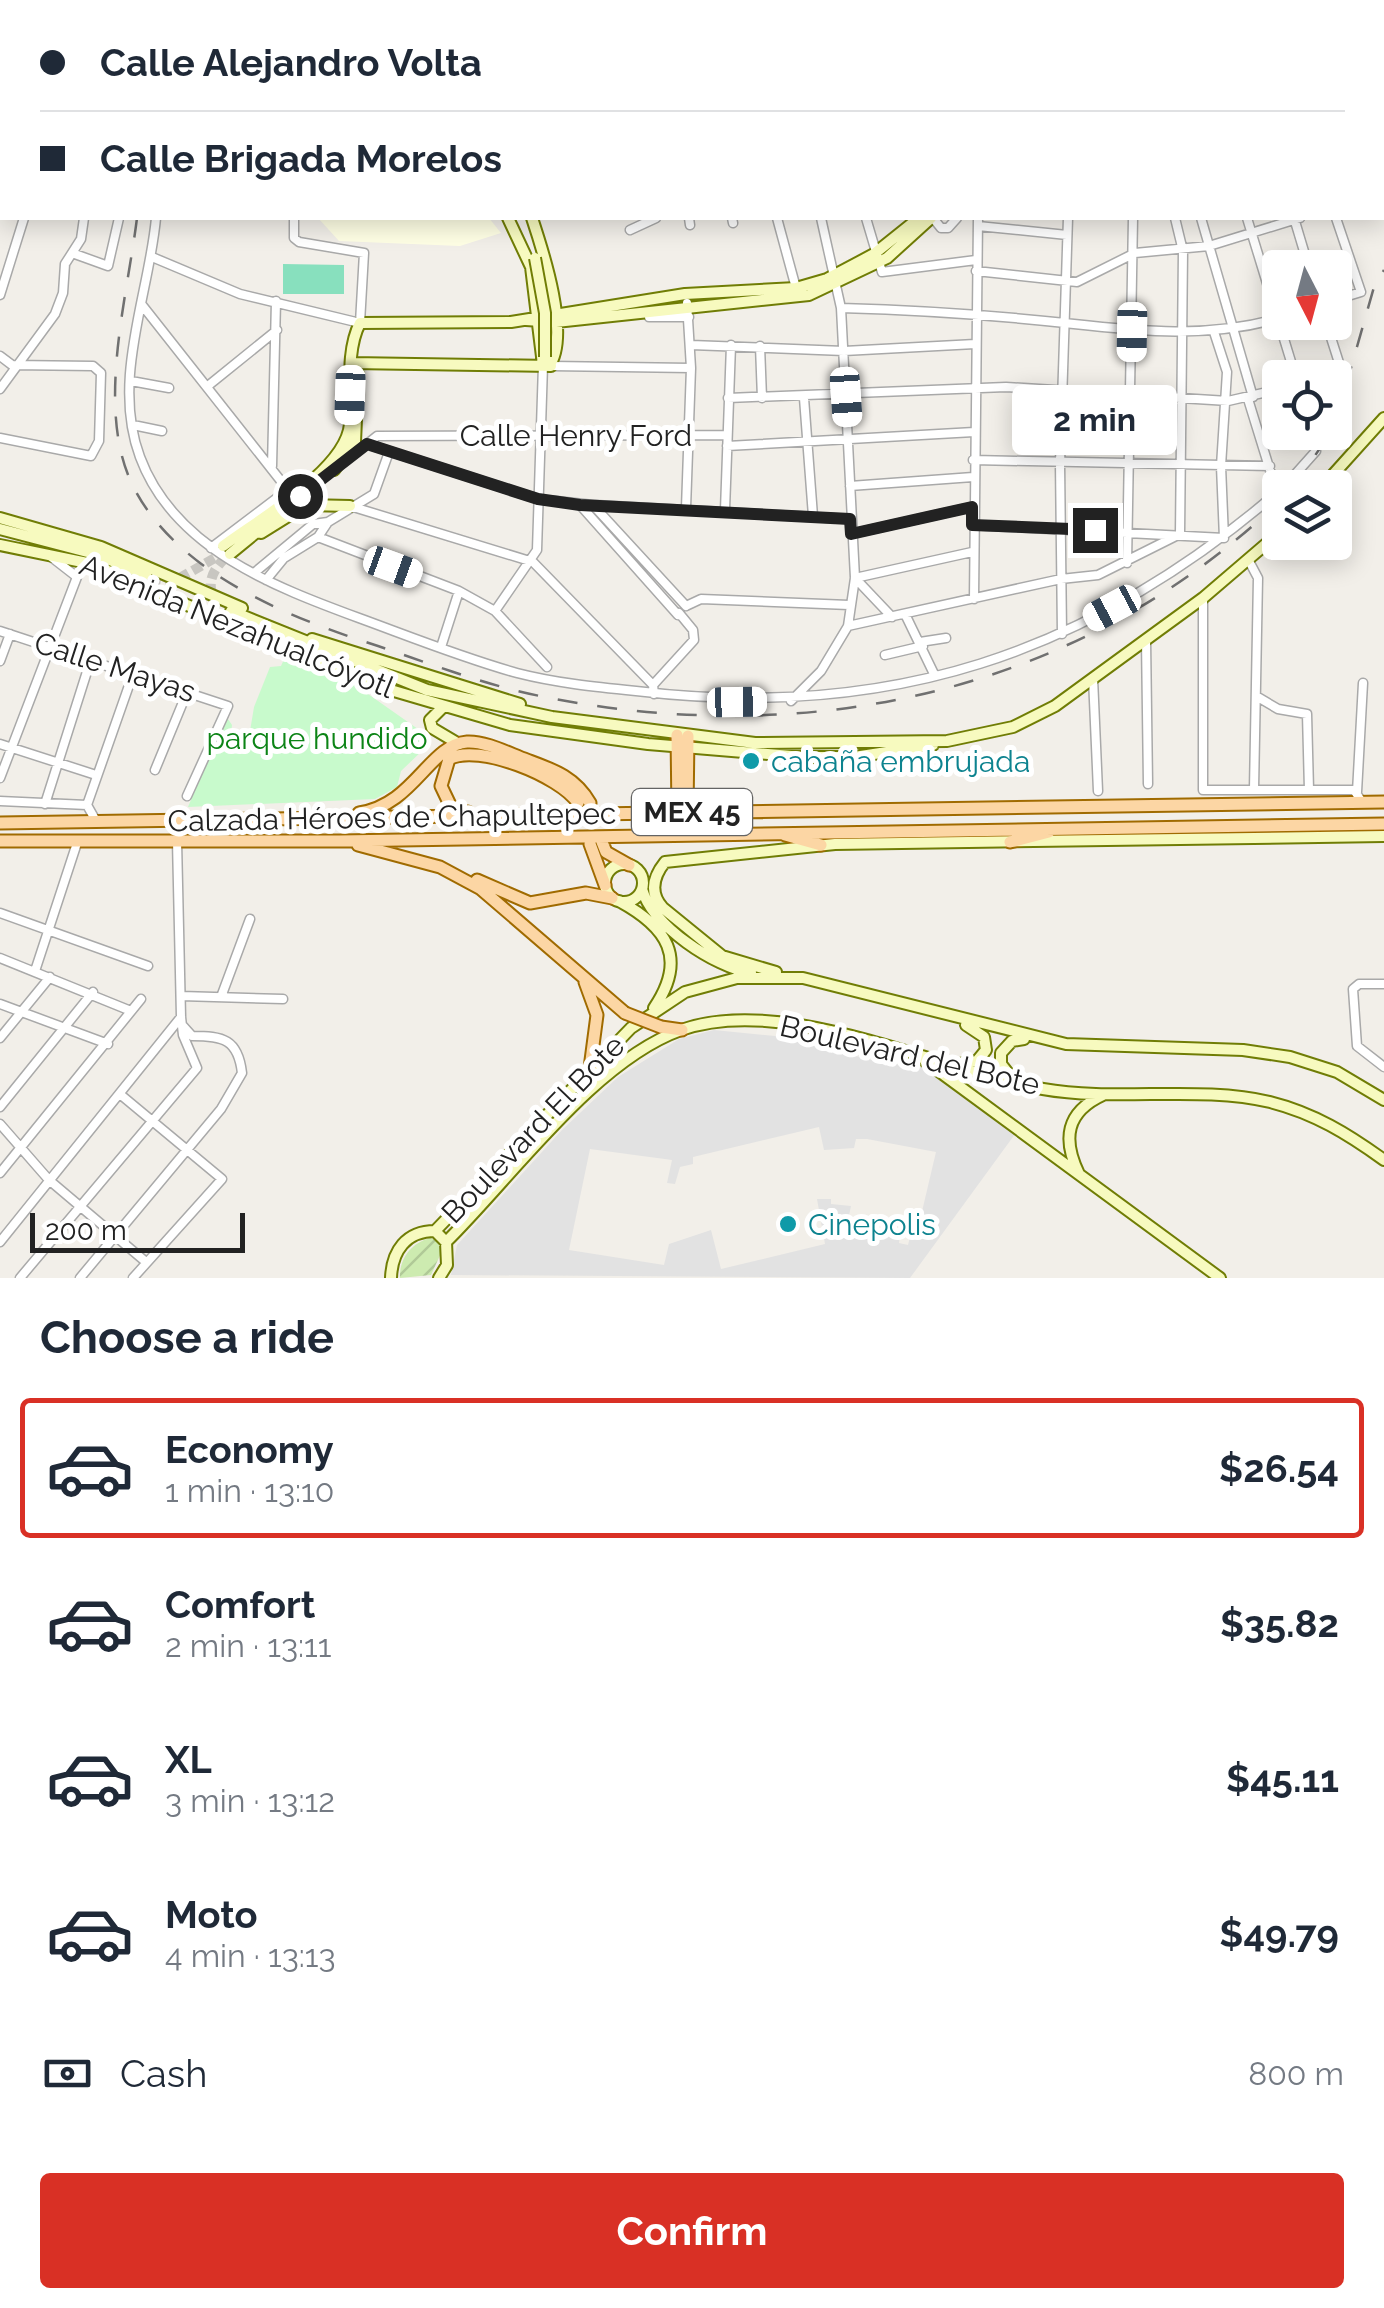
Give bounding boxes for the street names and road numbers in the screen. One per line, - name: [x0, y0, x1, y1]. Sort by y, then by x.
- street label: Calle Henry Ford: [460, 418, 692, 453]
- street label: Avenida Nezahualcóyotl: [75, 547, 400, 705]
- street label: Calle Mayas: [30, 625, 200, 709]
- road number: MEX 45: [632, 789, 752, 835]
- street label: Calzada Héroes de Chapultepec: [167, 796, 617, 838]
- street label: Boulevard del Bote: [777, 1008, 1043, 1102]
- street label: Boulevard El Bote: [434, 1028, 632, 1230]

